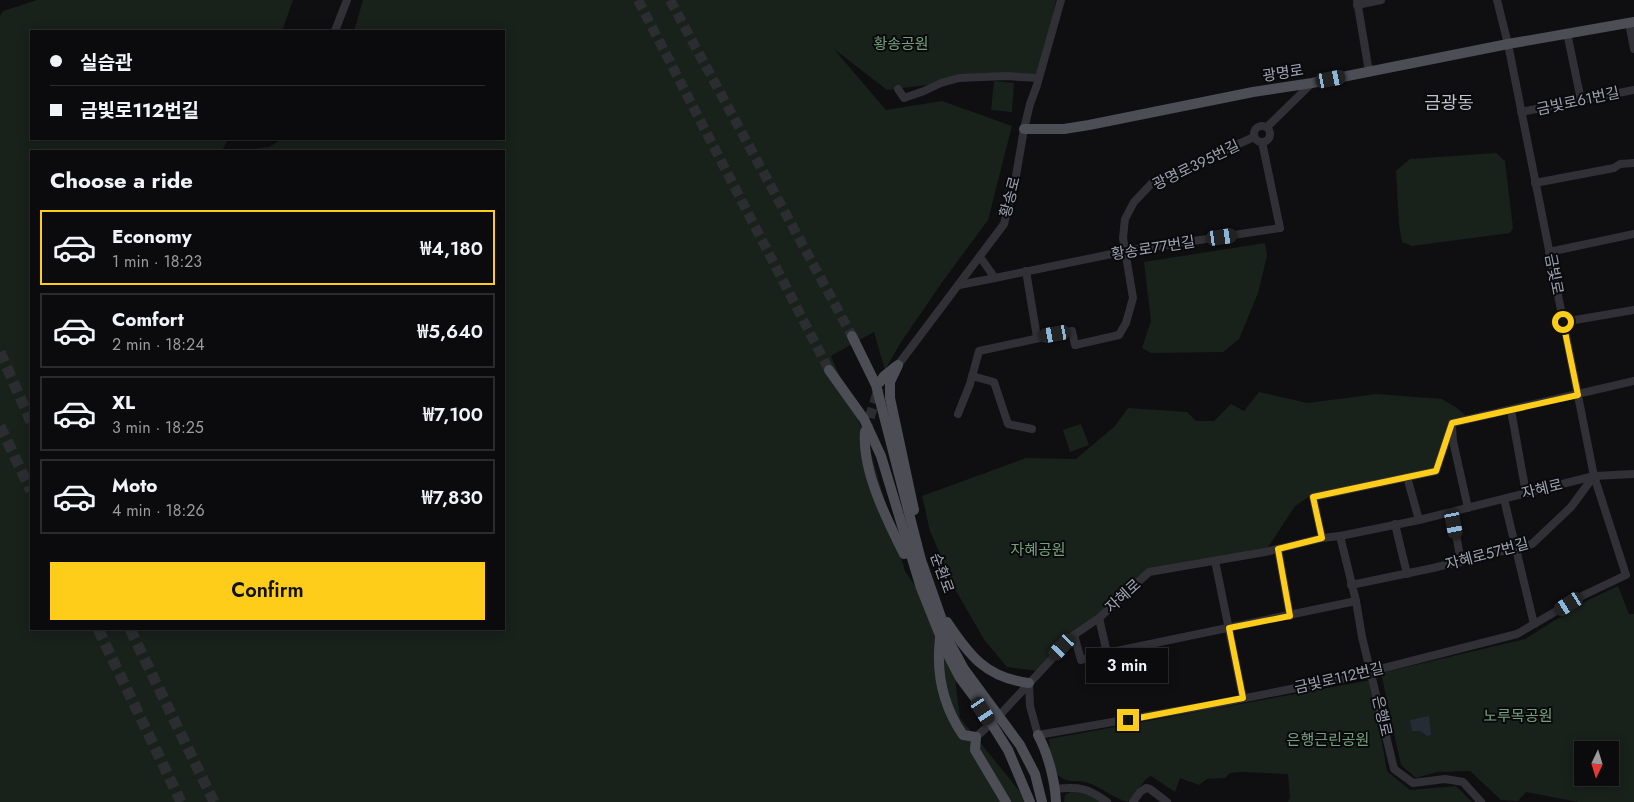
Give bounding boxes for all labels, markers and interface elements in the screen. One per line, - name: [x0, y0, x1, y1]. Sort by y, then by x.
- park label: 황송공원: [873, 33, 929, 55]
- text: 실습관: [80, 49, 132, 76]
- street label: 광명로: [1261, 59, 1305, 87]
- car: [1314, 69, 1347, 89]
- street label: 금빛로61번길: [1534, 81, 1622, 121]
- district label: 금광동: [1424, 90, 1474, 116]
- text: 금빛로112번길: [80, 97, 199, 124]
- street label: 광명로395번길: [1149, 134, 1243, 196]
- text: Choose a ride: [50, 164, 193, 196]
- street label: 황송로: [994, 174, 1026, 220]
- text: Economy: [112, 223, 192, 250]
- icon: car: [52, 225, 97, 270]
- car: [1206, 227, 1237, 247]
- street label: 황송로77번길: [1109, 231, 1197, 265]
- text: ₩4,180: [420, 235, 483, 262]
- text: 1 min · 18:23: [112, 250, 202, 273]
- street label: 금빛로: [1539, 252, 1569, 296]
- text: Comfort: [112, 306, 184, 333]
- icon: car: [52, 308, 97, 353]
- route start: [1552, 311, 1574, 333]
- text: ₩5,640: [417, 318, 483, 345]
- car: [1038, 324, 1071, 344]
- text: 2 min · 18:24: [112, 333, 205, 356]
- text: XL: [112, 389, 135, 416]
- icon: car: [52, 391, 97, 436]
- text: ₩7,100: [423, 401, 483, 428]
- text: 3 min · 18:25: [112, 416, 204, 439]
- text: Moto: [112, 472, 157, 499]
- street label: 자혜로: [1519, 473, 1565, 505]
- icon: car: [52, 474, 97, 519]
- text: ₩7,830: [422, 484, 483, 511]
- text: 4 min · 18:26: [112, 499, 205, 522]
- car: [1443, 508, 1464, 540]
- street label: 자혜로57번길: [1443, 532, 1531, 576]
- park label: 자혜공원: [1010, 539, 1066, 561]
- street label: 순환로: [925, 550, 959, 596]
- button: Confirm: [50, 562, 485, 620]
- street label: 자혜로: [1100, 574, 1146, 618]
- car: [1552, 590, 1585, 618]
- car: [1046, 631, 1077, 663]
- callout: 3 min: [1087, 648, 1169, 682]
- text: 3 min: [1107, 654, 1147, 677]
- street label: 금빛로112번길: [1292, 657, 1386, 699]
- street label: 은행로: [1367, 693, 1397, 739]
- car: [968, 694, 997, 728]
- park label: 노루목공원: [1483, 705, 1553, 727]
- route end: [1117, 709, 1139, 731]
- park label: 은행근린공원: [1287, 729, 1369, 751]
- north arrow: [1574, 741, 1619, 786]
- map controls: [1574, 741, 1619, 786]

